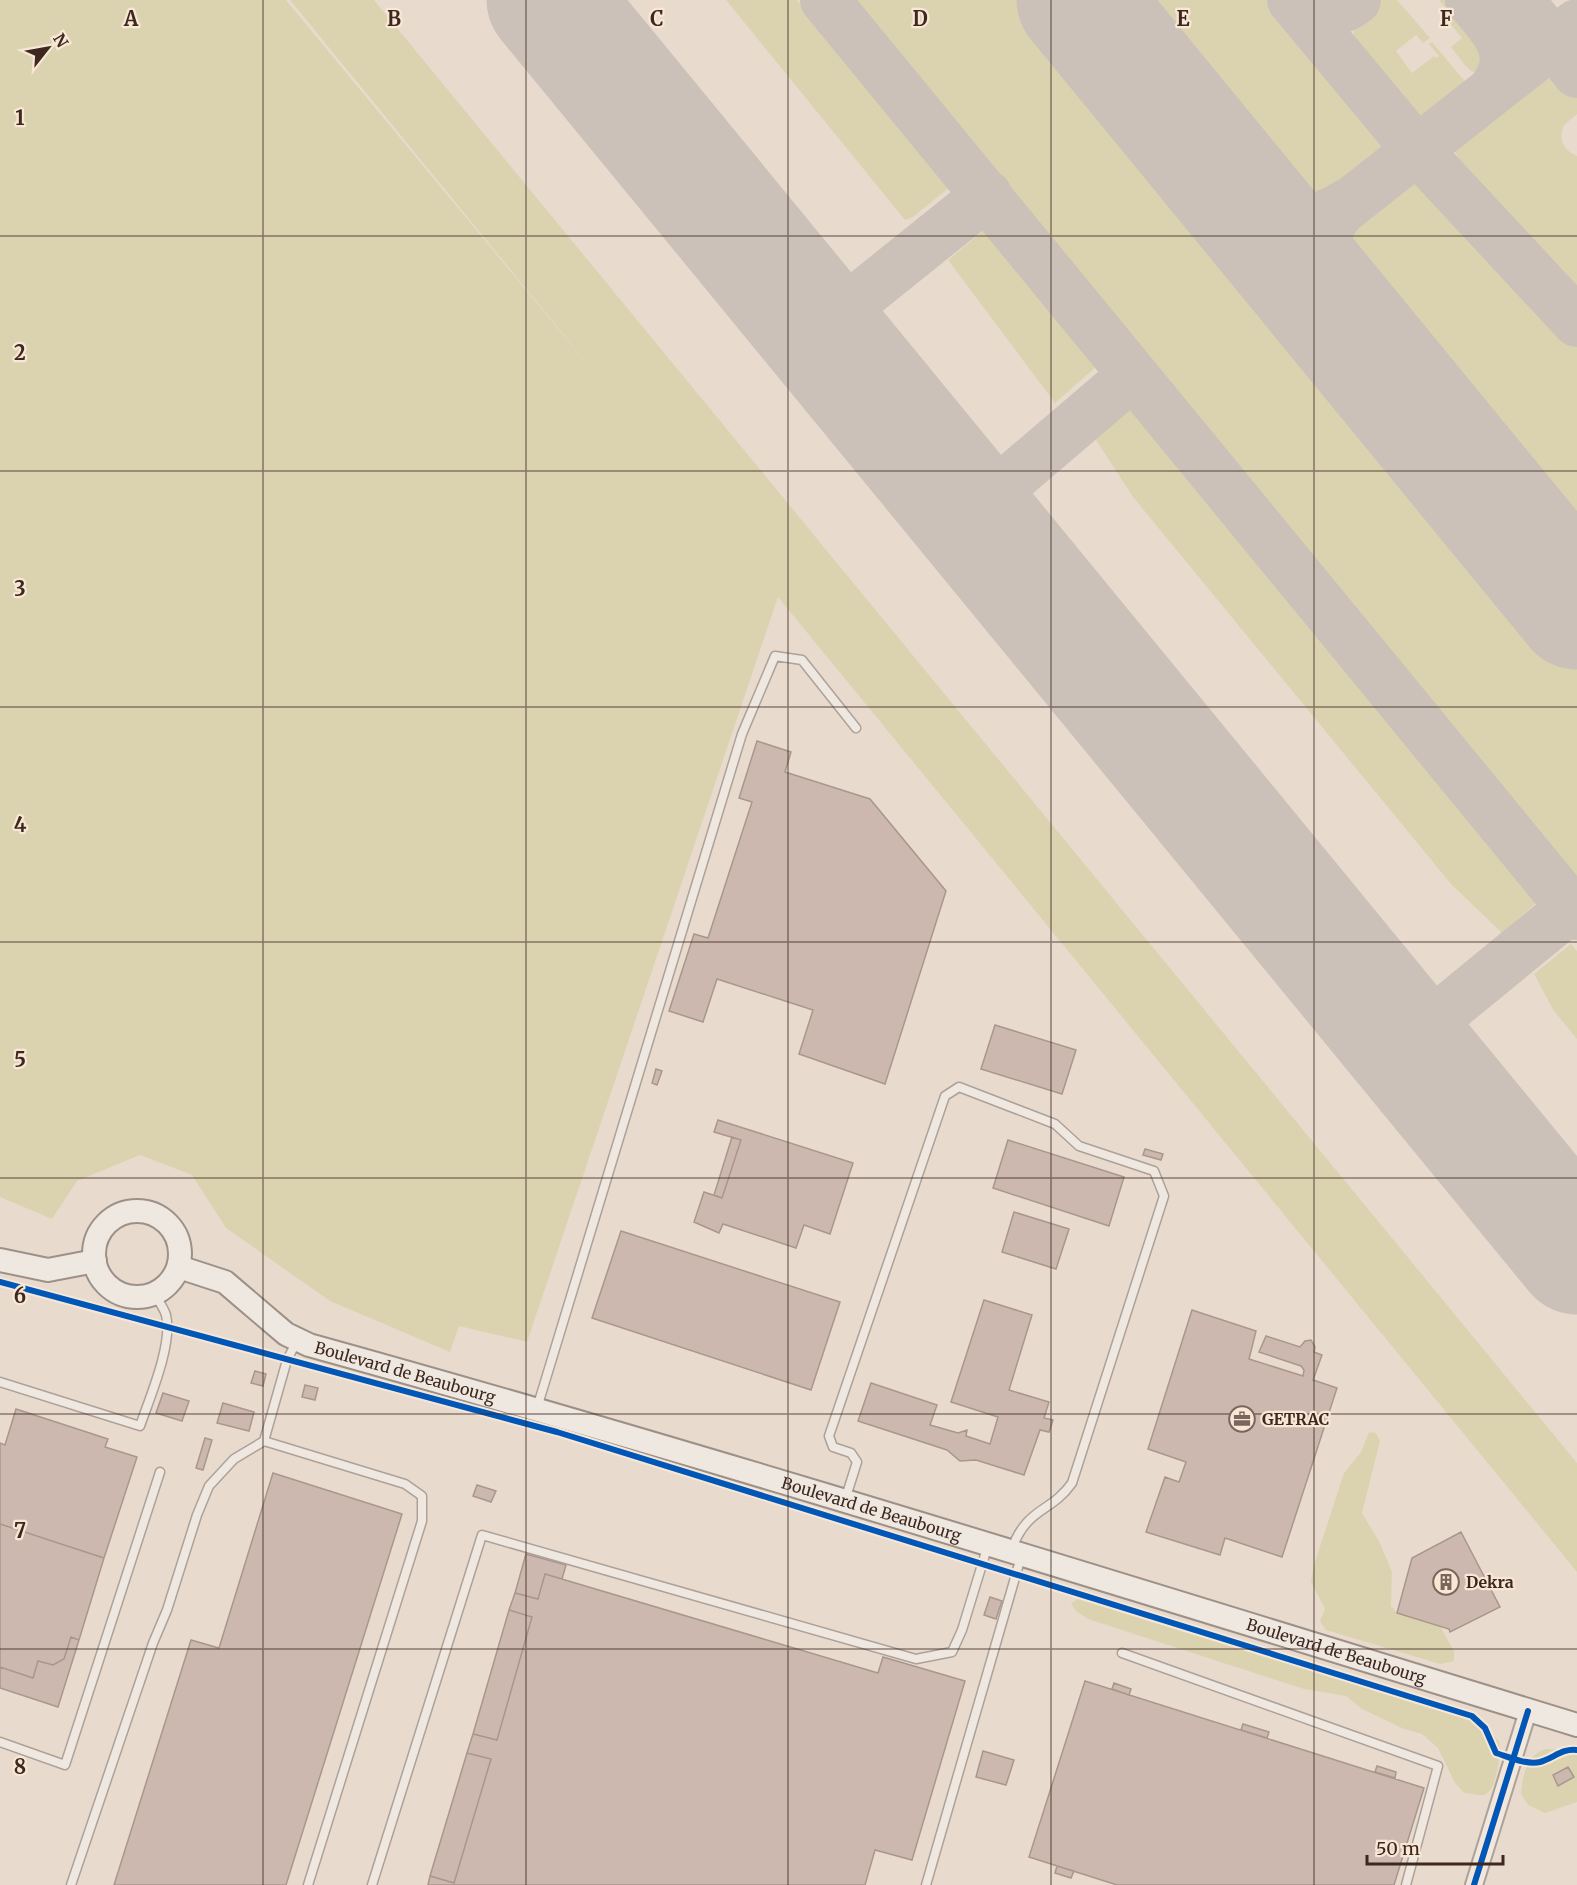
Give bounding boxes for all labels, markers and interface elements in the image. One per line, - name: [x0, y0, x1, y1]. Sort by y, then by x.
- text: A: [123, 6, 139, 31]
- text: B: [387, 6, 401, 31]
- text: C: [650, 6, 664, 31]
- text: D: [912, 6, 928, 31]
- text: E: [1176, 6, 1190, 31]
- text: F: [1440, 6, 1453, 31]
- north arrow: [18, 18, 78, 78]
- text: N: [49, 30, 73, 51]
- text: 1: [15, 105, 25, 130]
- text: 2: [14, 340, 26, 365]
- text: 3: [14, 576, 26, 601]
- text: 4: [14, 812, 27, 837]
- text: 5: [14, 1047, 26, 1072]
- text: 6: [14, 1283, 26, 1308]
- street label: Boulevard de Beaubourg: [313, 1337, 498, 1407]
- office icon: GETRAC: [1227, 1404, 1257, 1434]
- place label: GETRAC: [1262, 1409, 1329, 1429]
- street label: Boulevard de Beaubourg: [779, 1472, 964, 1546]
- text: 7: [14, 1518, 26, 1543]
- building icon: Dekra: [1431, 1567, 1461, 1597]
- place label: Dekra: [1466, 1572, 1514, 1592]
- street label: Boulevard de Beaubourg: [1244, 1614, 1429, 1688]
- text: 8: [14, 1754, 26, 1779]
- scale bar: [1367, 1828, 1504, 1866]
- text: 50 m: [1376, 1837, 1420, 1860]

